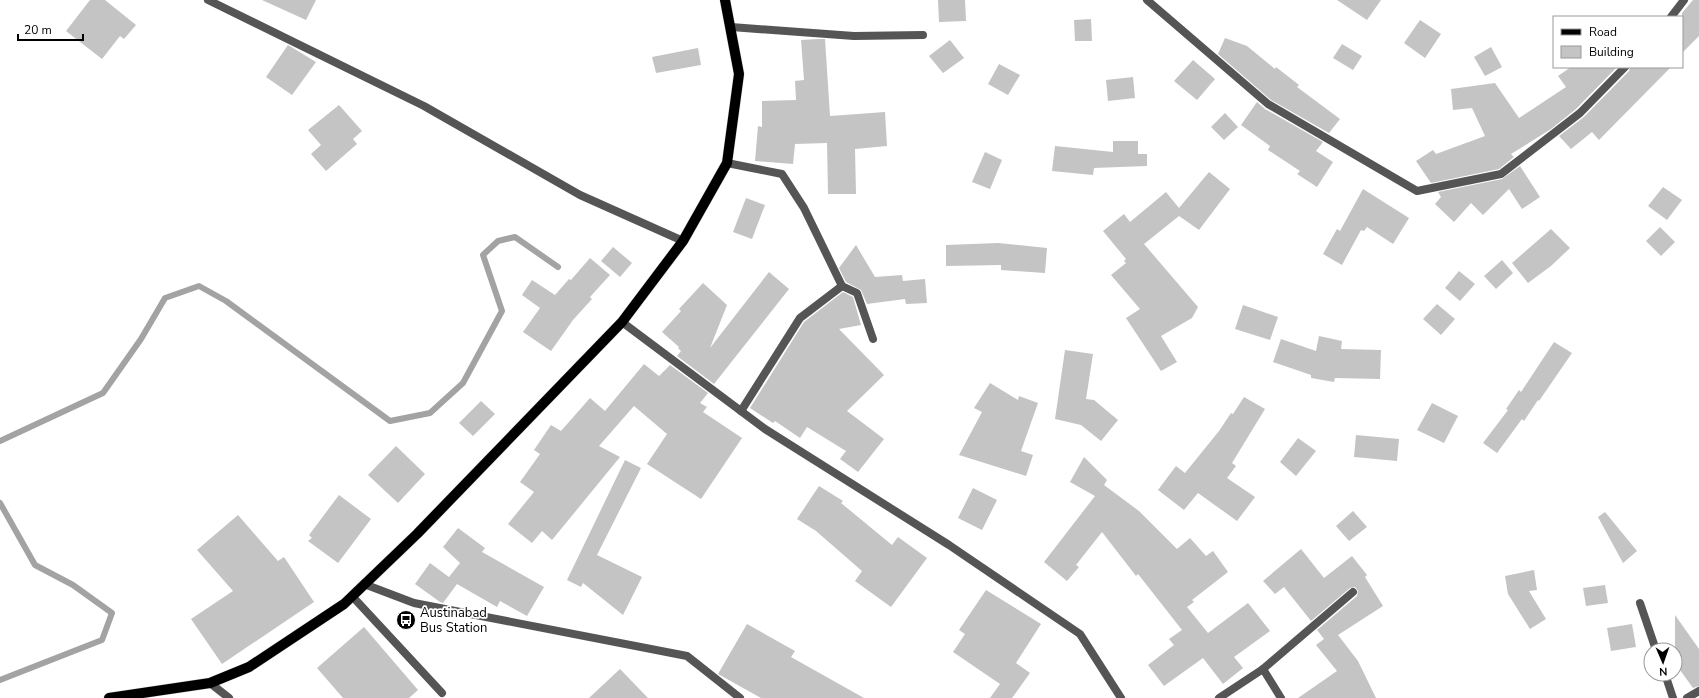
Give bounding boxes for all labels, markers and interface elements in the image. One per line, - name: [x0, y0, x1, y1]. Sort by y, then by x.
- scale bar: [18, 16, 83, 42]
- legend: [1553, 16, 1683, 68]
- text: 20 m: [24, 22, 52, 38]
- text: Road: [1589, 24, 1617, 40]
- text: Building: [1589, 44, 1634, 60]
- place label: Austinabad Bus Station: [420, 604, 487, 637]
- bus stop icon: Austinabad Bus Station: [395, 609, 417, 631]
- north arrow: [1643, 642, 1683, 682]
- text: N: [1659, 664, 1668, 679]

